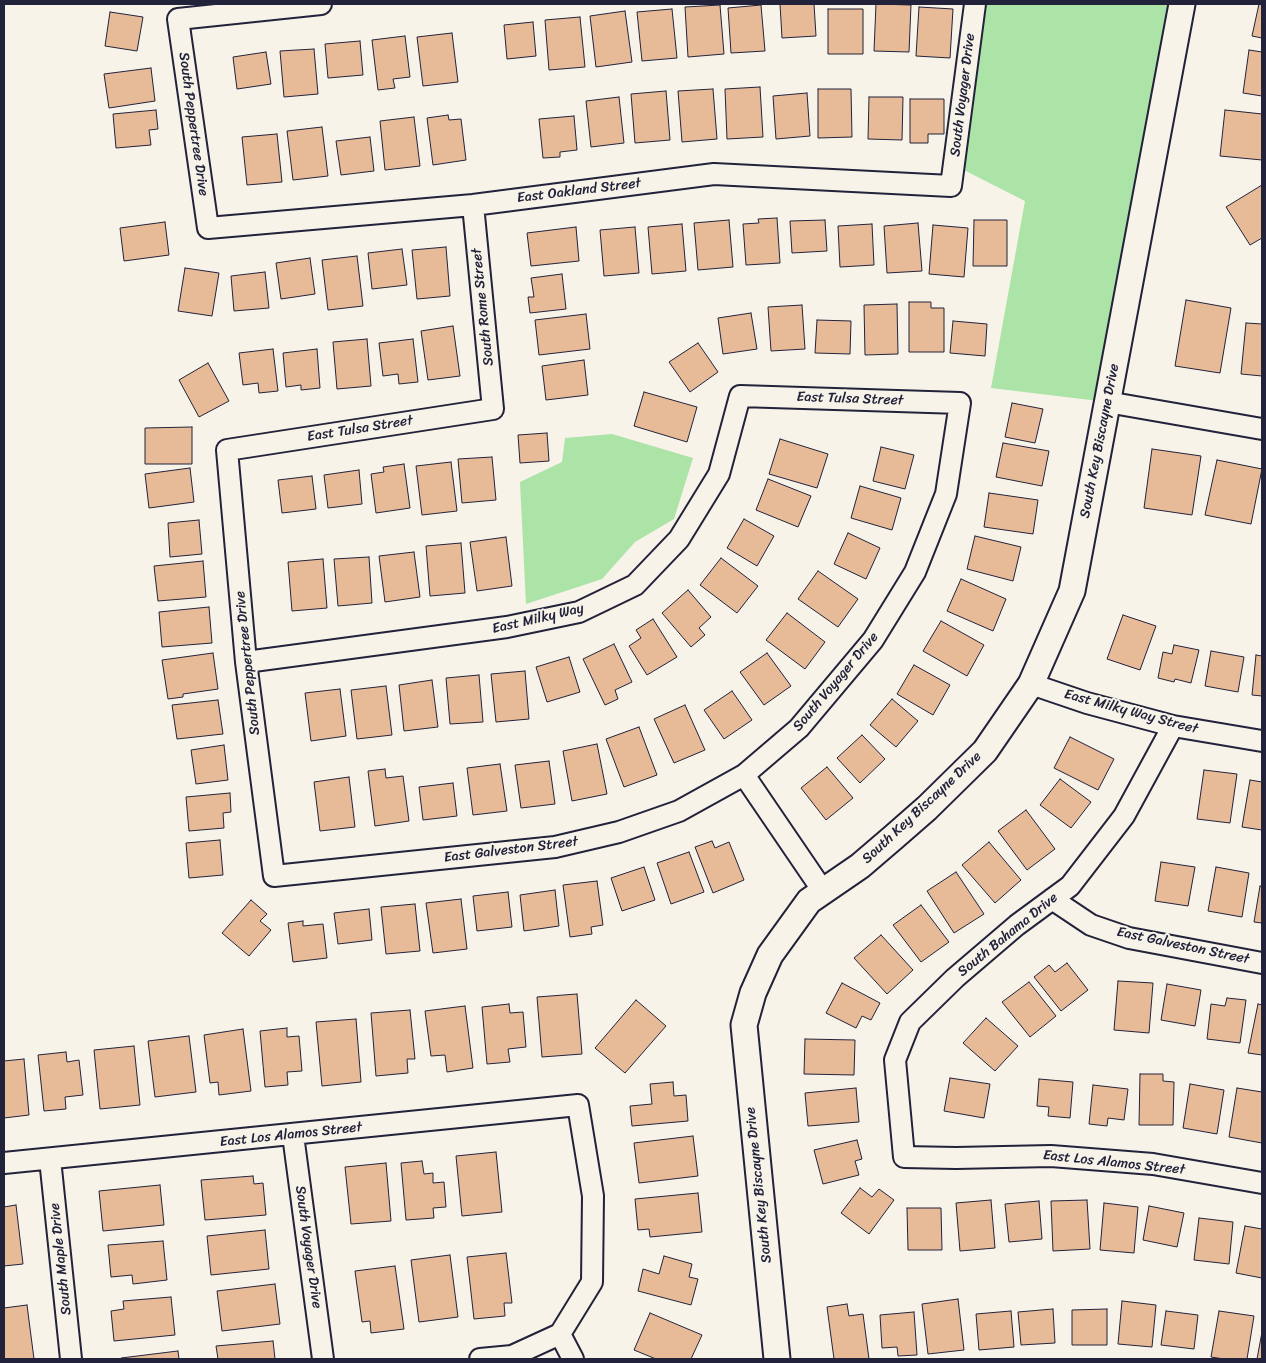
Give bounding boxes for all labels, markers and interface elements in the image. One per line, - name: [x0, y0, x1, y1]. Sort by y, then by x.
- street label: South Voyager Drive: [947, 32, 979, 158]
- street label: South Peppertree Drive: [175, 51, 211, 197]
- street label: East Oakland Street: [516, 175, 642, 207]
- street label: South Rome Street: [468, 247, 498, 367]
- street label: South Key Biscayne Drive: [1077, 362, 1123, 520]
- street label: East Tulsa Street: [796, 389, 904, 409]
- street label: East Tulsa Street: [306, 412, 414, 446]
- street label: South Peppertree Drive: [232, 590, 264, 736]
- street label: East Milky Way: [491, 600, 585, 638]
- street label: South Voyager Drive: [790, 629, 882, 735]
- street label: East Milky Way Street: [1062, 686, 1200, 738]
- street label: South Key Biscayne Drive: [859, 748, 985, 868]
- street label: East Galveston Street: [443, 833, 579, 867]
- street label: South Bahama Drive: [955, 890, 1061, 980]
- street label: East Galveston Street: [1115, 924, 1251, 968]
- street label: South Key Biscayne Drive: [742, 1106, 776, 1264]
- street label: East Los Alamos Street: [219, 1119, 363, 1151]
- street label: East Los Alamos Street: [1042, 1147, 1186, 1179]
- street label: South Voyager Drive: [291, 1184, 325, 1310]
- street label: South Maple Drive: [47, 1202, 75, 1316]

